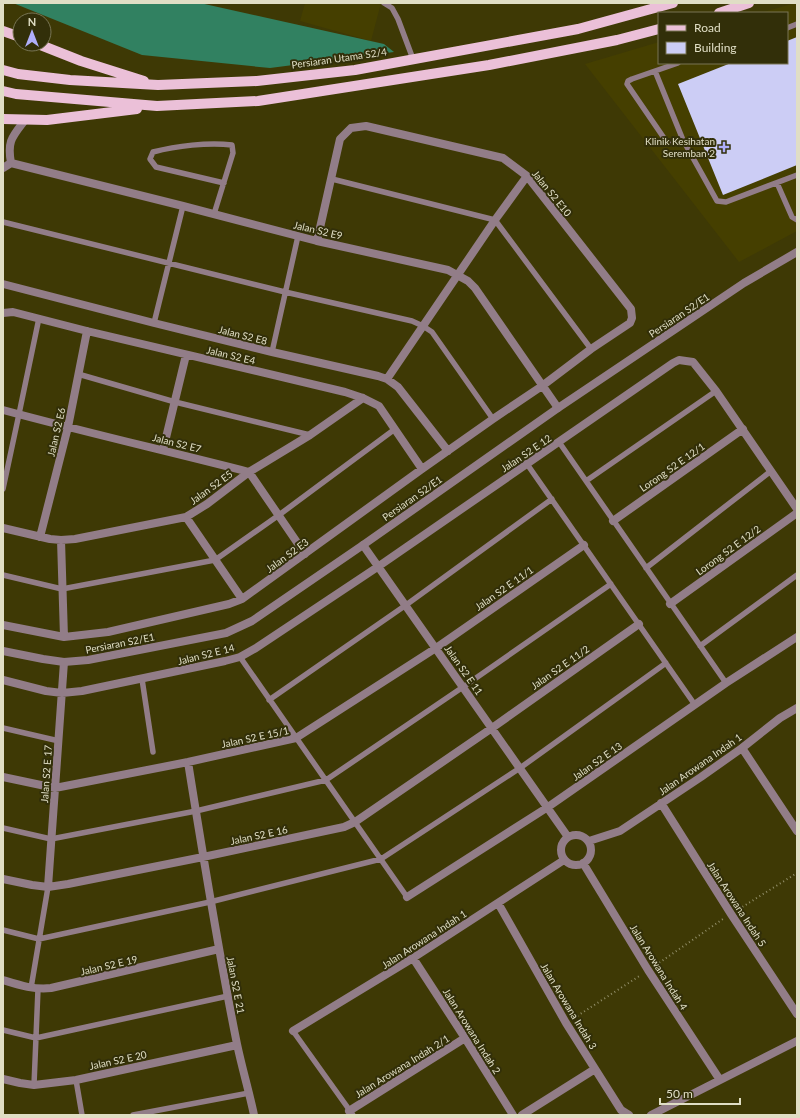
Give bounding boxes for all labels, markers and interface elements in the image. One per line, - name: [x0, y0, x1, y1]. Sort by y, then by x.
- north arrow: [12, 12, 52, 52]
- legend: [658, 12, 788, 64]
- text: N: [28, 15, 36, 28]
- text: Road: [694, 20, 721, 35]
- text: Building: [694, 40, 737, 55]
- street label: Persiaran Utama S2/4: [291, 45, 388, 71]
- place label: Klinik Kesihatan Seremban 2: [645, 135, 715, 159]
- marker: Klinik Kesihatan Seremban 2: [718, 141, 730, 153]
- street label: Jalan S2 E10: [530, 168, 574, 219]
- street label: Jalan S2 E9: [292, 219, 344, 241]
- street label: Persiaran S2/E1: [646, 290, 712, 340]
- street label: Jalan S2 E8: [217, 323, 269, 347]
- street label: Jalan S2 E4: [205, 344, 257, 366]
- street label: Jalan S2 E6: [45, 406, 67, 458]
- street label: Jalan S2 E7: [151, 431, 203, 455]
- street label: Jalan S2 E 12: [499, 432, 554, 474]
- street label: Lorong S2 E 12/1: [637, 440, 707, 494]
- street label: Jalan S2 E5: [187, 467, 235, 506]
- street label: Persiaran S2/E1: [380, 473, 444, 523]
- street label: Lorong S2 E 12/2: [693, 522, 763, 577]
- street label: Jalan S2 E3: [263, 535, 311, 574]
- street label: Jalan S2 E 11/1: [472, 563, 536, 613]
- street label: Persiaran S2/E1: [84, 630, 156, 656]
- street label: Jalan S2 E 14: [176, 641, 236, 667]
- street label: Jalan S2 E 11/2: [528, 642, 592, 692]
- street label: Jalan S2 E 11: [442, 643, 486, 697]
- street label: Jalan S2 E 15/1: [220, 724, 290, 750]
- street label: Jalan Arowana Indah 1: [656, 731, 744, 797]
- street label: Jalan S2 E 13: [570, 739, 624, 783]
- street label: Jalan S2 E 17: [38, 744, 54, 803]
- street label: Jalan S2 E 16: [229, 823, 289, 847]
- street label: Jalan Arowana Indah 5: [705, 859, 769, 949]
- street label: Jalan Arowana Indah 1: [379, 907, 469, 971]
- street label: Jalan Arowana Indah 4: [628, 922, 690, 1012]
- street label: Jalan S2 E 19: [79, 953, 139, 977]
- street label: Jalan S2 E 21: [225, 955, 247, 1015]
- street label: Jalan Arowana Indah 3: [538, 961, 600, 1052]
- street label: Jalan Arowana Indah 2: [441, 986, 503, 1076]
- street label: Jalan Arowana Indah 2/1: [353, 1032, 452, 1100]
- street label: Jalan S2 E 20: [88, 1048, 148, 1072]
- scale bar: [660, 1080, 740, 1106]
- text: 50 m: [666, 1086, 693, 1101]

